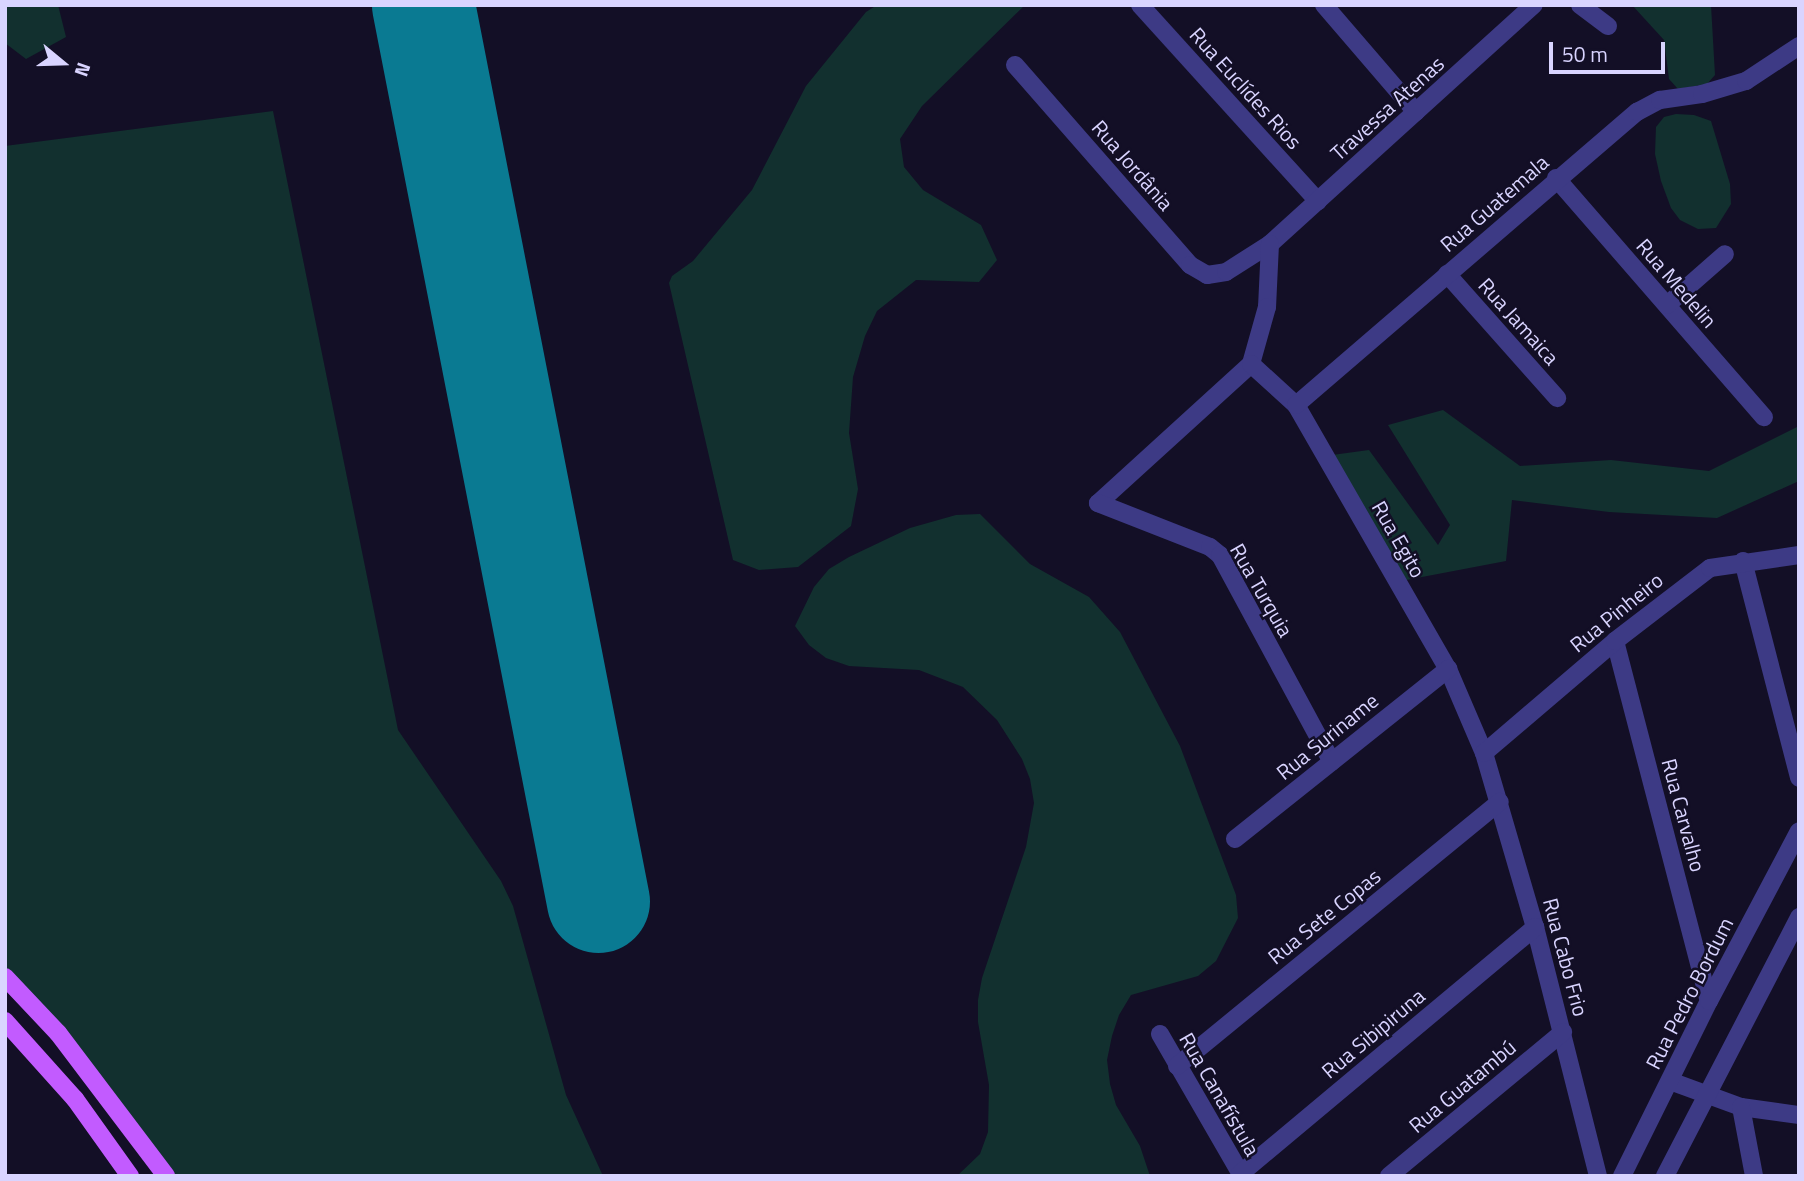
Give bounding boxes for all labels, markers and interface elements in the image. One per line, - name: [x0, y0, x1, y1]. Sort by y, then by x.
- street label: Rua Euclídes Rios: [1185, 22, 1307, 154]
- north arrow: [28, 28, 98, 98]
- scale bar: [1552, 28, 1668, 72]
- text: 50 m: [1562, 38, 1608, 70]
- street label: Travessa Atenas: [1325, 51, 1449, 165]
- text: N: [67, 59, 99, 81]
- street label: Rua Jordânia: [1087, 115, 1179, 215]
- street label: Rua Guatemala: [1435, 149, 1553, 257]
- street label: Rua Medelin: [1631, 233, 1723, 333]
- street label: Rua Jamaica: [1473, 272, 1565, 370]
- street label: Rua Egito: [1367, 496, 1431, 582]
- street label: Rua Turquia: [1225, 539, 1299, 641]
- street label: Rua Pinheiro: [1565, 567, 1667, 657]
- street label: Rua Suriname: [1271, 687, 1383, 785]
- street label: Rua Carvalho: [1657, 756, 1711, 874]
- street label: Rua Sete Copas: [1263, 863, 1385, 969]
- street label: Rua Cabo Frio: [1538, 895, 1594, 1019]
- street label: Rua Pedro Bordum: [1640, 913, 1738, 1073]
- street label: Rua Sibipiruna: [1316, 983, 1430, 1083]
- street label: Rua Canafístula: [1175, 1028, 1265, 1160]
- street label: Rua Guatambú: [1404, 1034, 1520, 1138]

